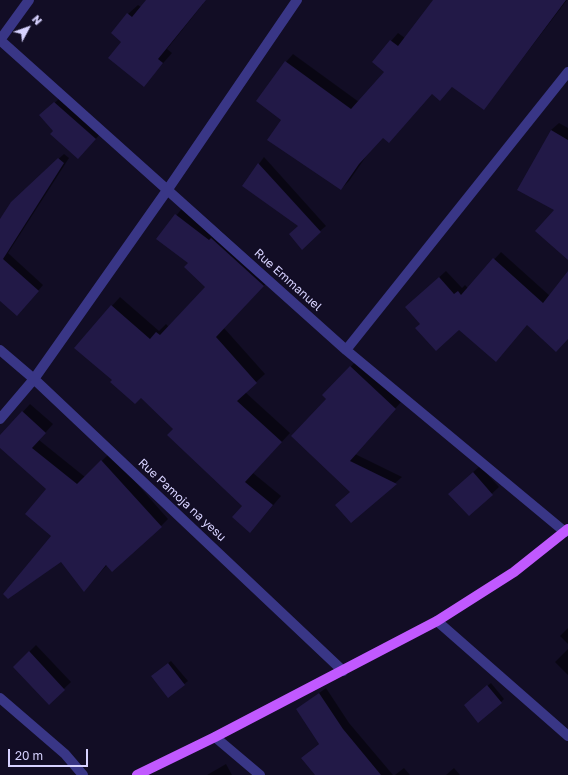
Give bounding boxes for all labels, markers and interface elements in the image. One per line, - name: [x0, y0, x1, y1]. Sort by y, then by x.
- north arrow: [8, 8, 48, 48]
- text: N: [30, 12, 45, 27]
- street label: Rue Emmanuel: [251, 246, 325, 314]
- street label: Rue Pamoja na yesu: [135, 456, 229, 544]
- scale bar: [10, 741, 90, 767]
- text: 20 m: [15, 748, 43, 763]

